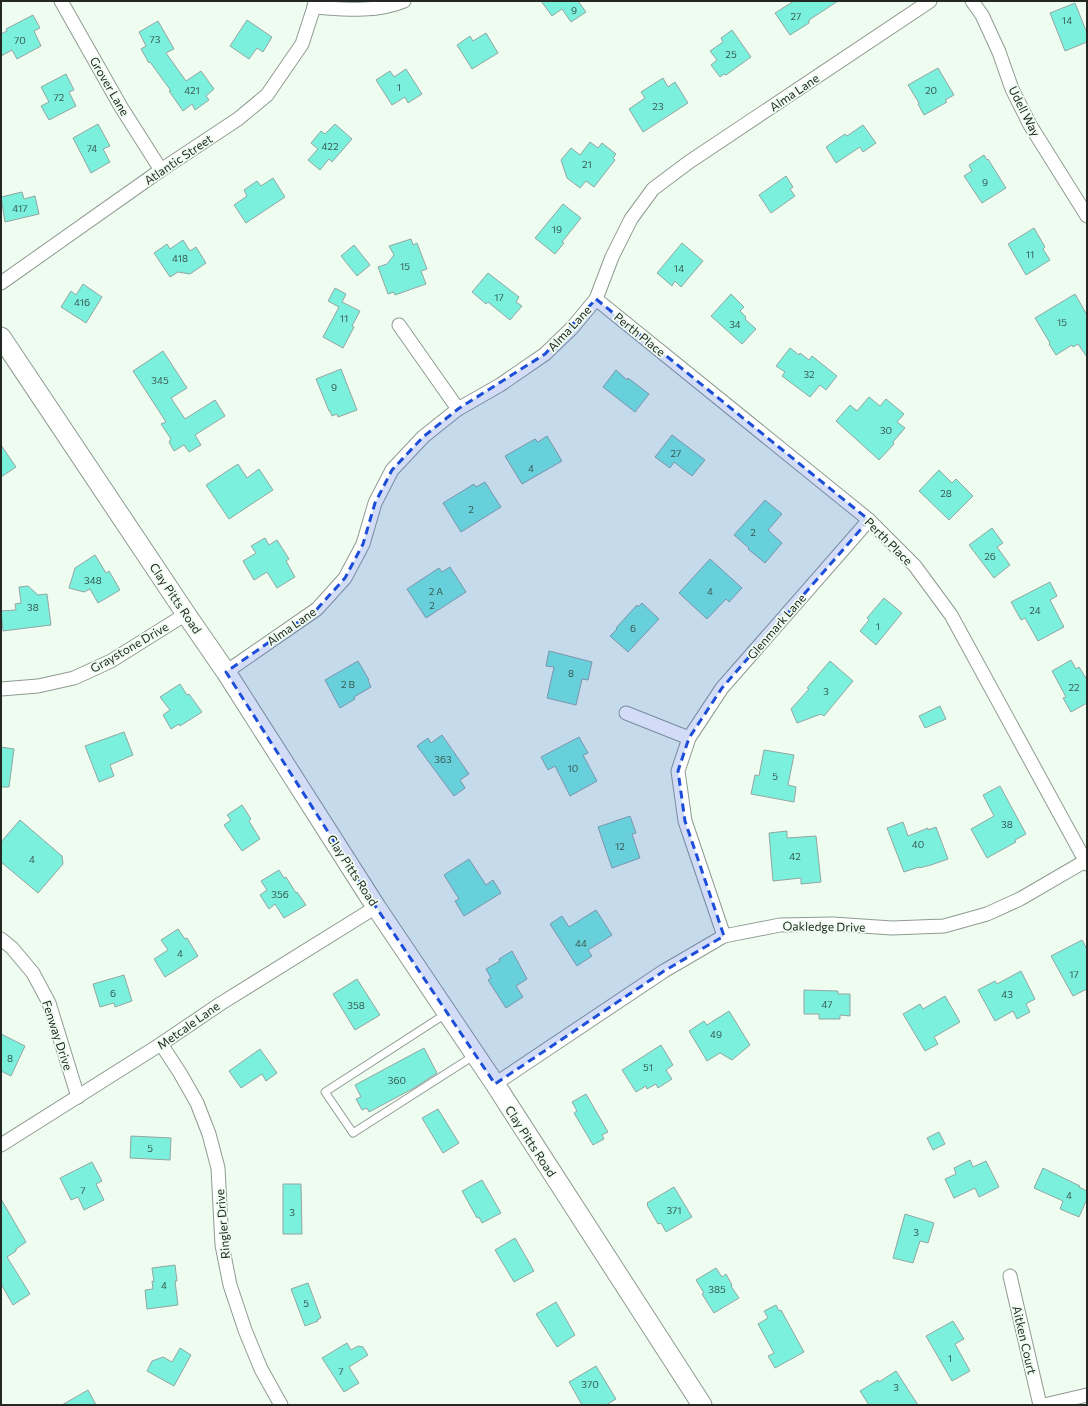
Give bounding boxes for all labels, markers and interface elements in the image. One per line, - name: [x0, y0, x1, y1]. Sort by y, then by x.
- house number: 9: [571, 4, 577, 16]
- house number: 27: [791, 10, 801, 22]
- house number: 14: [1062, 14, 1072, 26]
- house number: 73: [150, 33, 161, 45]
- house number: 70: [14, 34, 26, 46]
- house number: 25: [725, 48, 737, 60]
- street label: Grover Lane: [87, 54, 133, 118]
- street label: Alma Lane: [767, 70, 821, 114]
- house number: 1: [397, 81, 401, 93]
- house number: 421: [184, 84, 200, 96]
- house number: 20: [925, 84, 937, 96]
- street label: Udell Way: [1006, 84, 1044, 138]
- house number: 72: [54, 91, 65, 103]
- house number: 23: [652, 100, 664, 112]
- street label: Atlantic Street: [141, 131, 215, 187]
- house number: 422: [322, 140, 339, 152]
- house number: 74: [87, 142, 97, 154]
- house number: 21: [582, 158, 592, 170]
- house number: 9: [982, 176, 988, 188]
- house number: 417: [12, 202, 28, 214]
- house number: 19: [552, 223, 562, 235]
- house number: 11: [1026, 248, 1034, 260]
- house number: 418: [172, 252, 188, 264]
- house number: 15: [400, 260, 410, 272]
- house number: 14: [674, 262, 684, 274]
- house number: 17: [494, 291, 504, 303]
- house number: 416: [74, 296, 90, 308]
- street label: Alma Lane: [545, 302, 593, 354]
- street label: Perth Place: [612, 309, 668, 359]
- house number: 11: [340, 312, 348, 324]
- house number: 15: [1057, 316, 1067, 328]
- house number: 34: [729, 318, 741, 330]
- house number: 32: [803, 368, 815, 380]
- house number: 345: [151, 374, 169, 386]
- house number: 9: [331, 381, 337, 393]
- house number: 30: [880, 424, 892, 436]
- house number: 27: [671, 447, 681, 459]
- house number: 4: [528, 462, 534, 474]
- house number: 28: [940, 487, 952, 499]
- house number: 2: [468, 503, 474, 515]
- street label: Perth Place: [862, 514, 916, 568]
- house number: 2: [750, 526, 756, 538]
- house number: 26: [984, 550, 996, 562]
- street label: Clay Pitts Road: [147, 560, 205, 636]
- house number: 348: [84, 574, 102, 586]
- house number: 2 A: [429, 585, 443, 597]
- house number: 4: [707, 585, 713, 597]
- street label: Glenmark Lane: [744, 591, 808, 661]
- house number: 2: [429, 599, 435, 611]
- house number: 38: [27, 601, 39, 613]
- street label: Alma Lane: [264, 604, 318, 648]
- house number: 24: [1029, 604, 1041, 616]
- street label: Graystone Drive: [88, 619, 170, 675]
- house number: 1: [876, 620, 880, 632]
- house number: 6: [630, 622, 636, 634]
- house number: 8: [568, 667, 574, 679]
- house number: 2 B: [341, 678, 355, 690]
- house number: 22: [1068, 681, 1080, 693]
- house number: 3: [823, 685, 829, 697]
- house number: 363: [434, 753, 452, 765]
- house number: 10: [568, 762, 578, 774]
- house number: 5: [772, 770, 778, 782]
- house number: 38: [1001, 818, 1013, 830]
- street label: Clay Pitts Road: [325, 832, 381, 908]
- house number: 40: [912, 838, 924, 850]
- house number: 12: [615, 840, 625, 852]
- house number: 42: [789, 850, 801, 862]
- house number: 4: [29, 853, 35, 865]
- house number: 356: [271, 888, 289, 900]
- street label: Oakledge Drive: [782, 918, 866, 934]
- house number: 44: [575, 937, 587, 949]
- house number: 4: [177, 947, 183, 959]
- house number: 17: [1069, 968, 1079, 980]
- house number: 6: [110, 987, 116, 999]
- house number: 43: [1001, 988, 1013, 1000]
- street label: Fenway Drive: [40, 998, 76, 1072]
- street label: Metcale Lane: [154, 998, 222, 1052]
- house number: 47: [821, 998, 833, 1010]
- house number: 358: [347, 999, 365, 1011]
- house number: 49: [710, 1028, 722, 1040]
- house number: 8: [7, 1052, 13, 1064]
- house number: 51: [643, 1061, 653, 1073]
- house number: 360: [388, 1074, 406, 1086]
- street label: Clay Pitts Road: [503, 1103, 559, 1179]
- house number: 5: [147, 1142, 153, 1154]
- house number: 7: [80, 1184, 86, 1196]
- street label: Ringler Drive: [212, 1189, 232, 1259]
- house number: 4: [1066, 1189, 1072, 1201]
- house number: 371: [666, 1204, 682, 1216]
- house number: 3: [289, 1206, 295, 1218]
- house number: 3: [913, 1226, 919, 1238]
- house number: 4: [161, 1279, 167, 1291]
- house number: 385: [708, 1283, 726, 1295]
- house number: 5: [303, 1297, 309, 1309]
- street label: Aitken Court: [1010, 1304, 1040, 1376]
- house number: 1: [948, 1352, 952, 1364]
- house number: 7: [338, 1365, 344, 1377]
- house number: 370: [581, 1378, 599, 1390]
- house number: 3: [893, 1381, 899, 1393]

